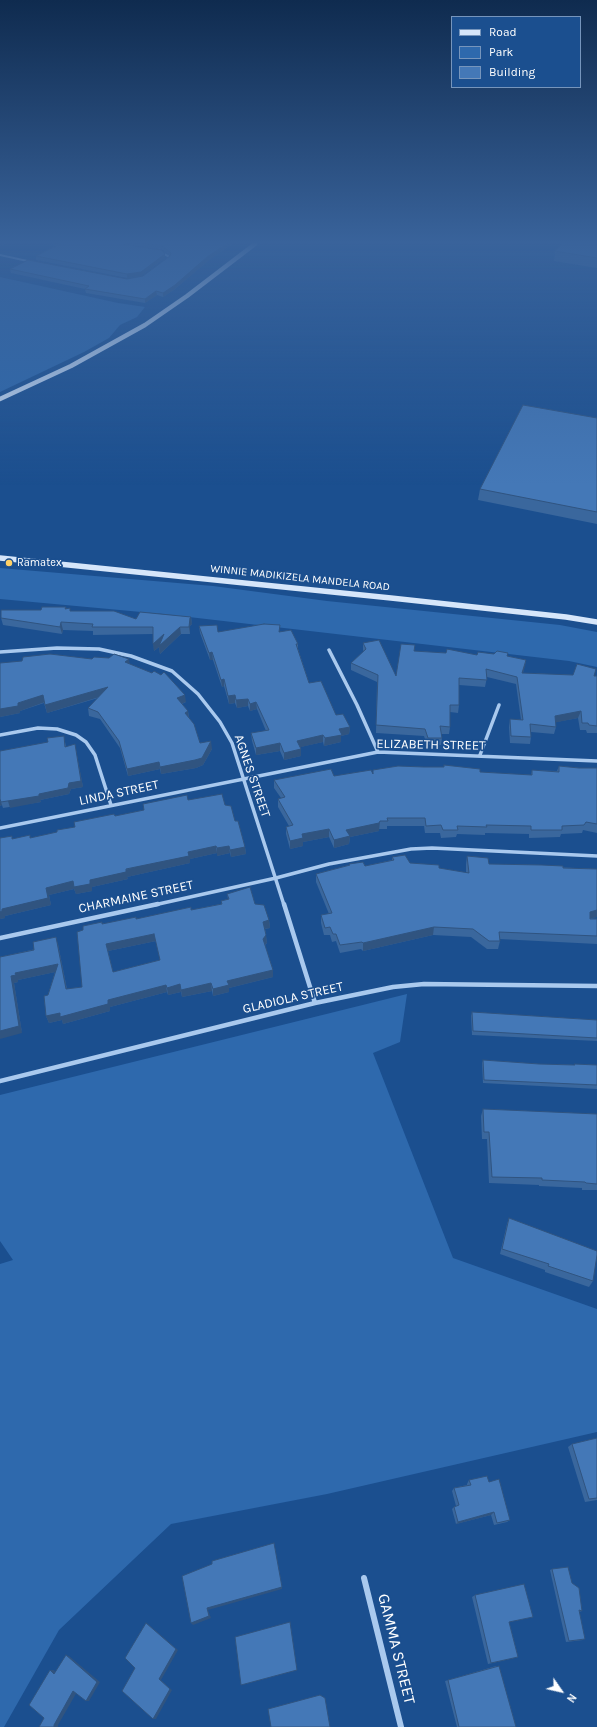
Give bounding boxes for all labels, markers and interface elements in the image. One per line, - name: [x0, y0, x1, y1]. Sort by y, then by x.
- legend: [451, 16, 581, 88]
- text: Road: [489, 25, 517, 39]
- text: Park: [489, 45, 513, 59]
- text: Building: [489, 65, 535, 79]
- place label: Ramatex: [17, 556, 62, 570]
- marker: Ramatex: [4, 558, 14, 568]
- street label: WINNIE MADIKIZELA MANDELA ROAD: [210, 562, 390, 594]
- street label: AGNES STREET: [231, 733, 273, 819]
- street label: ELIZABETH STREET: [376, 736, 486, 754]
- street label: LINDA STREET: [78, 777, 160, 809]
- street label: CHARMAINE STREET: [77, 877, 195, 917]
- street label: GLADIOLA STREET: [241, 979, 345, 1017]
- street label: GAMMA STREET: [373, 1592, 419, 1706]
- north arrow: [541, 1671, 581, 1711]
- text: N: [564, 1691, 579, 1705]

